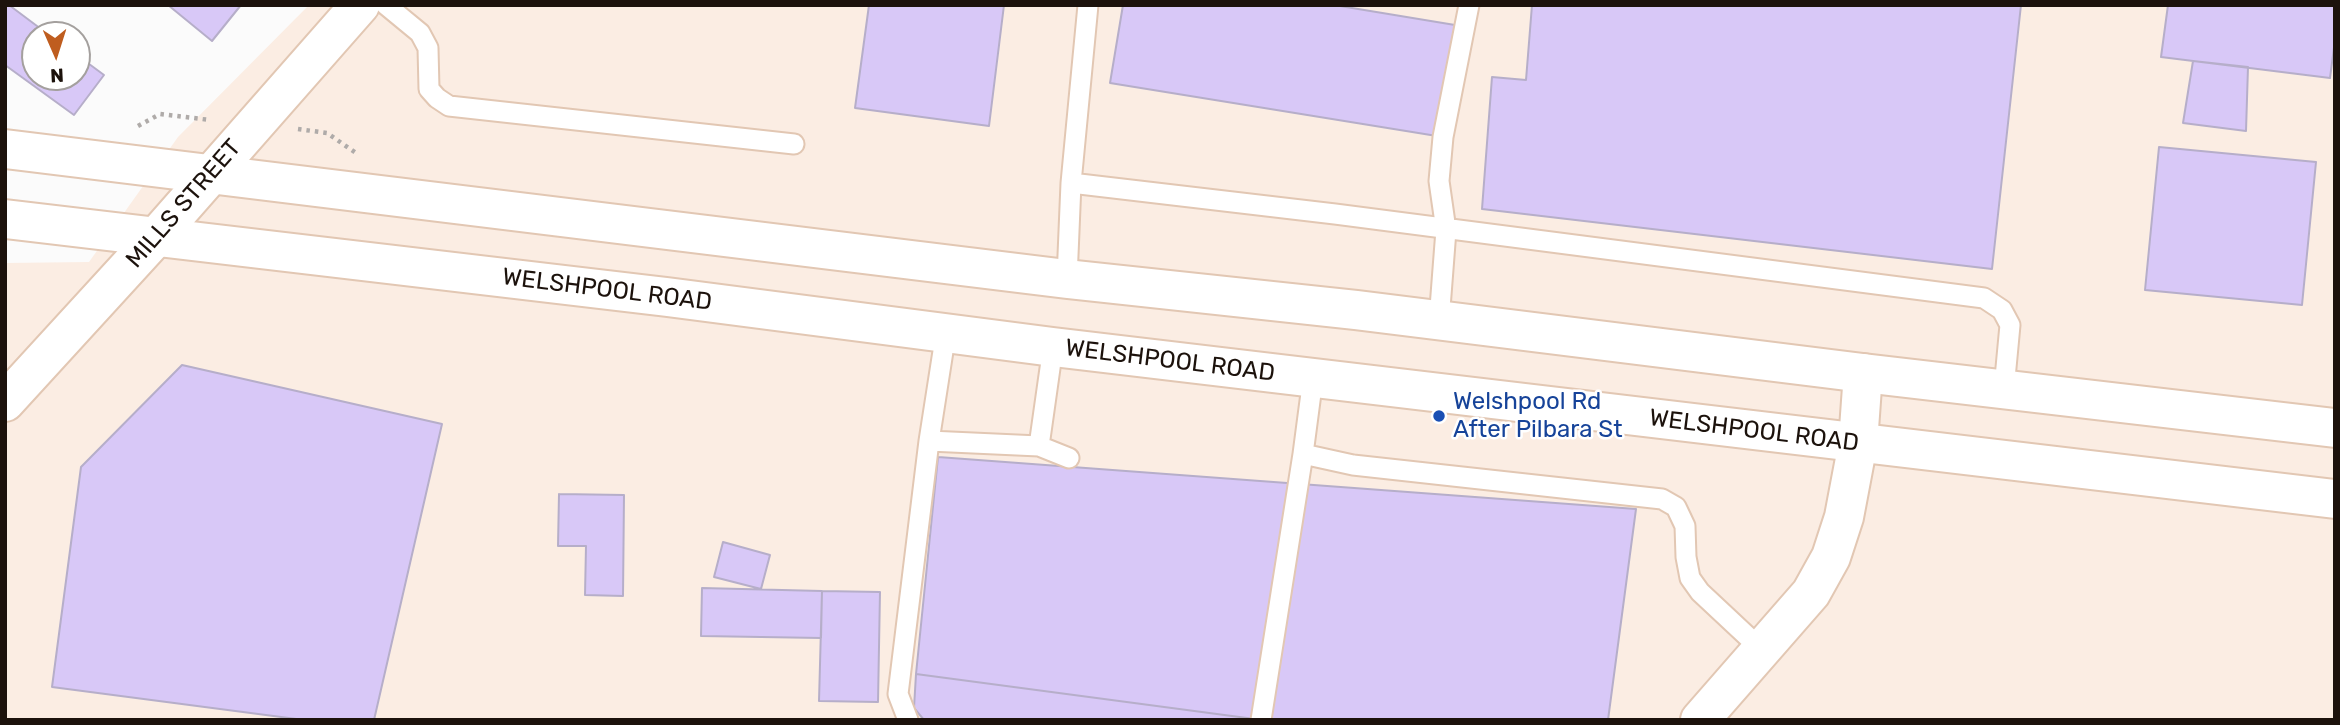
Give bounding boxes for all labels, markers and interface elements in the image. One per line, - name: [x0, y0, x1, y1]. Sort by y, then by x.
- north arrow: [21, 21, 91, 91]
- text: N: [50, 64, 64, 87]
- street label: MILLS STREET: [120, 134, 248, 274]
- street label: WELSHPOOL ROAD: [501, 263, 713, 317]
- street label: WELSHPOOL ROAD: [1064, 334, 1276, 388]
- place label: Welshpool Rd After Pilbara St: [1453, 388, 1623, 444]
- street label: WELSHPOOL ROAD: [1648, 404, 1860, 458]
- marker: Welshpool Rd After Pilbara St: [1431, 408, 1447, 424]

